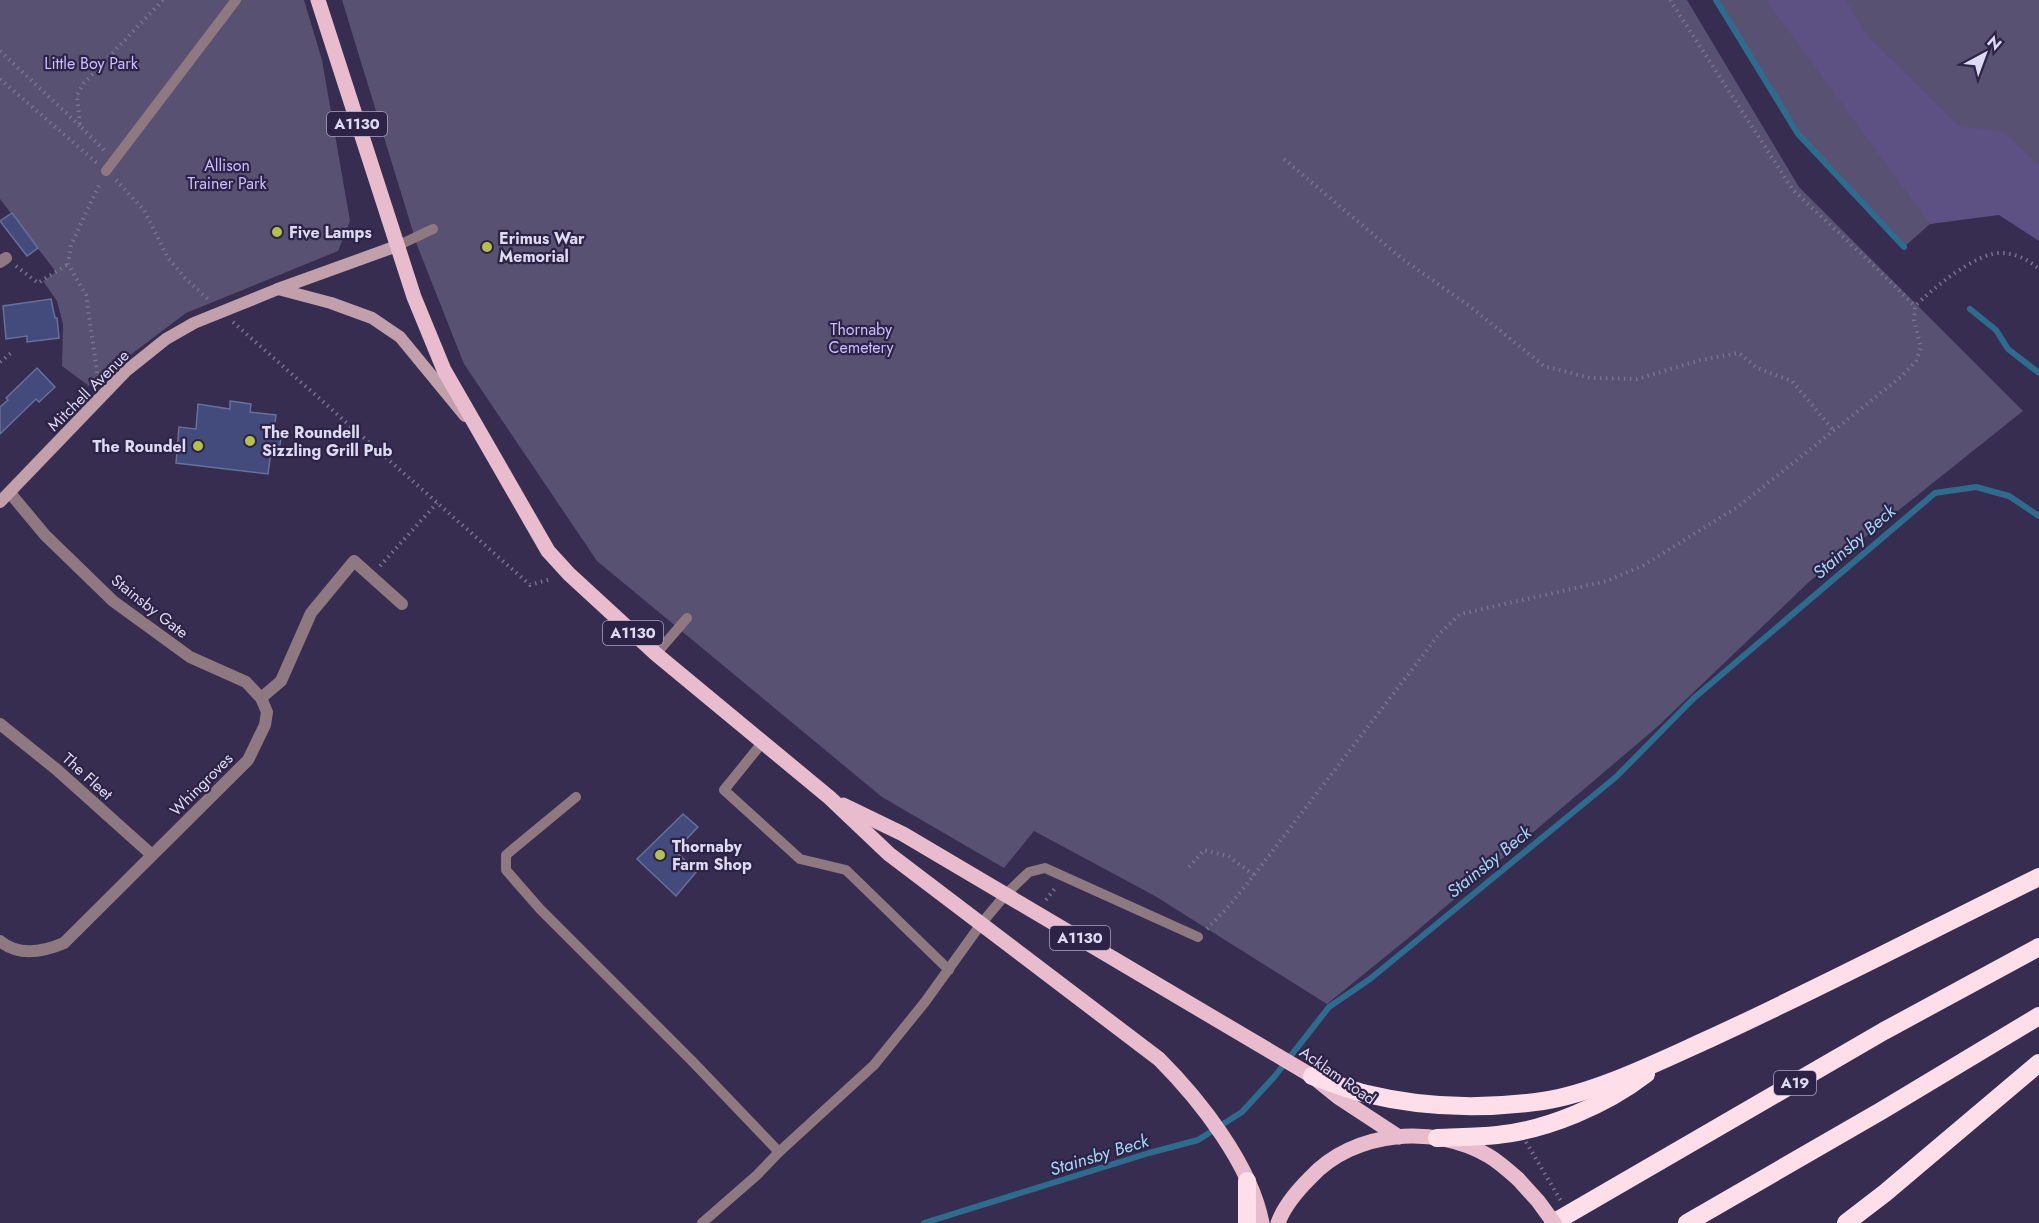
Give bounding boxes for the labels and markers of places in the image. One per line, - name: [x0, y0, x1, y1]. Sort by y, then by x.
- place label: Five Lamps: [289, 221, 372, 244]
- marker: Five Lamps: [270, 225, 284, 239]
- place label: Erimus War Memorial: [499, 227, 585, 268]
- marker: Erimus War Memorial: [480, 240, 494, 254]
- place label: The Roundell Sizzling Grill Pub: [262, 421, 392, 462]
- marker: The Roundell Sizzling Grill Pub: [243, 434, 257, 448]
- place label: The Roundel: [92, 435, 186, 458]
- marker: The Roundel: [191, 439, 205, 453]
- place label: Thornaby Farm Shop: [672, 835, 752, 876]
- marker: Thornaby Farm Shop: [653, 848, 667, 862]

